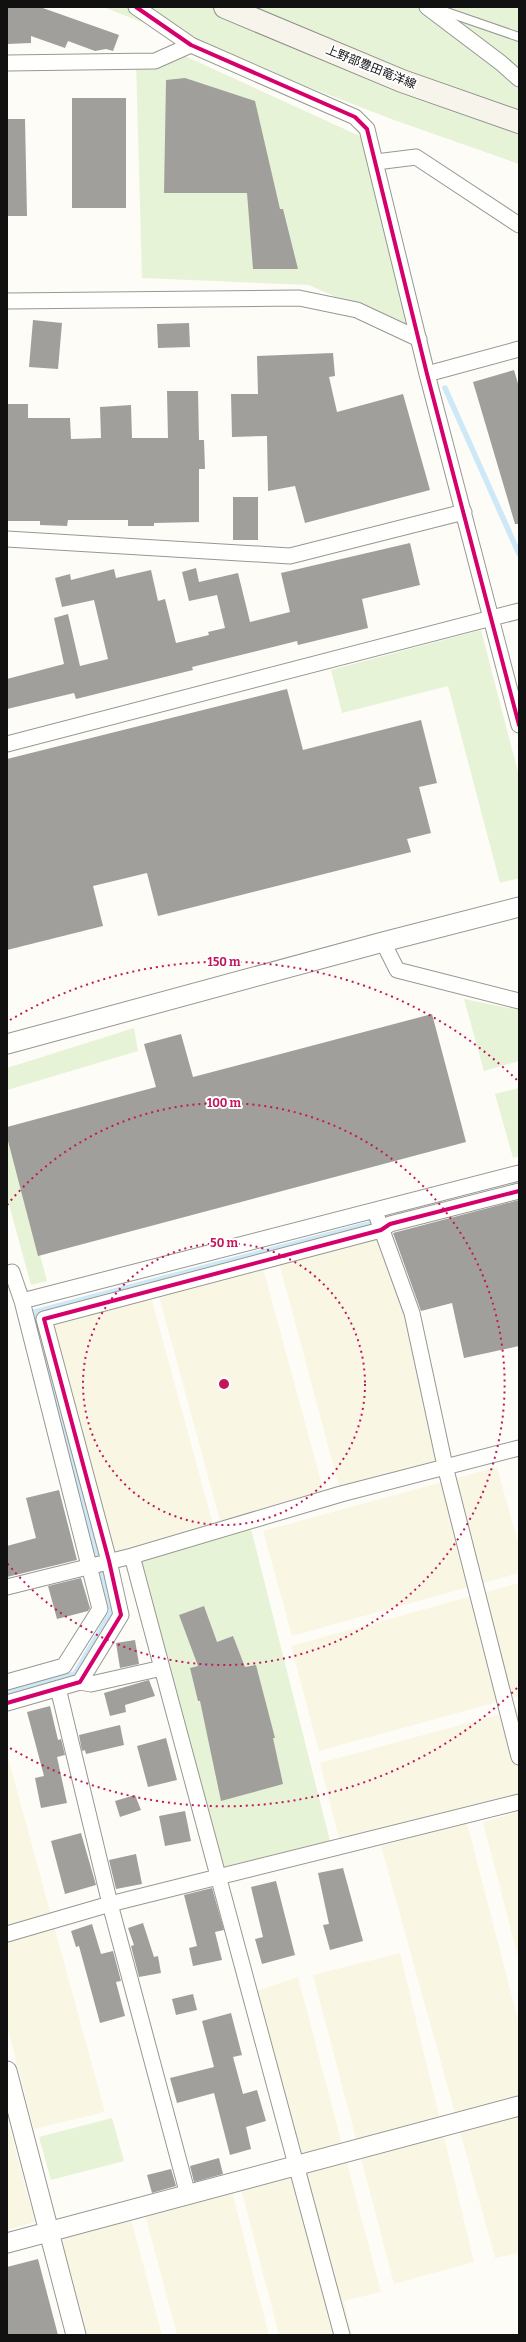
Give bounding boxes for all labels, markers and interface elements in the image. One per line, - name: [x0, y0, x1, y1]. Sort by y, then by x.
- street label: 上野部豊田竜洋線: [324, 43, 418, 91]
- text: 150 m: [208, 955, 241, 969]
- text: 100 m: [207, 1096, 242, 1110]
- text: 50 m: [210, 1236, 238, 1250]
- centre of rings: [217, 1377, 231, 1391]

